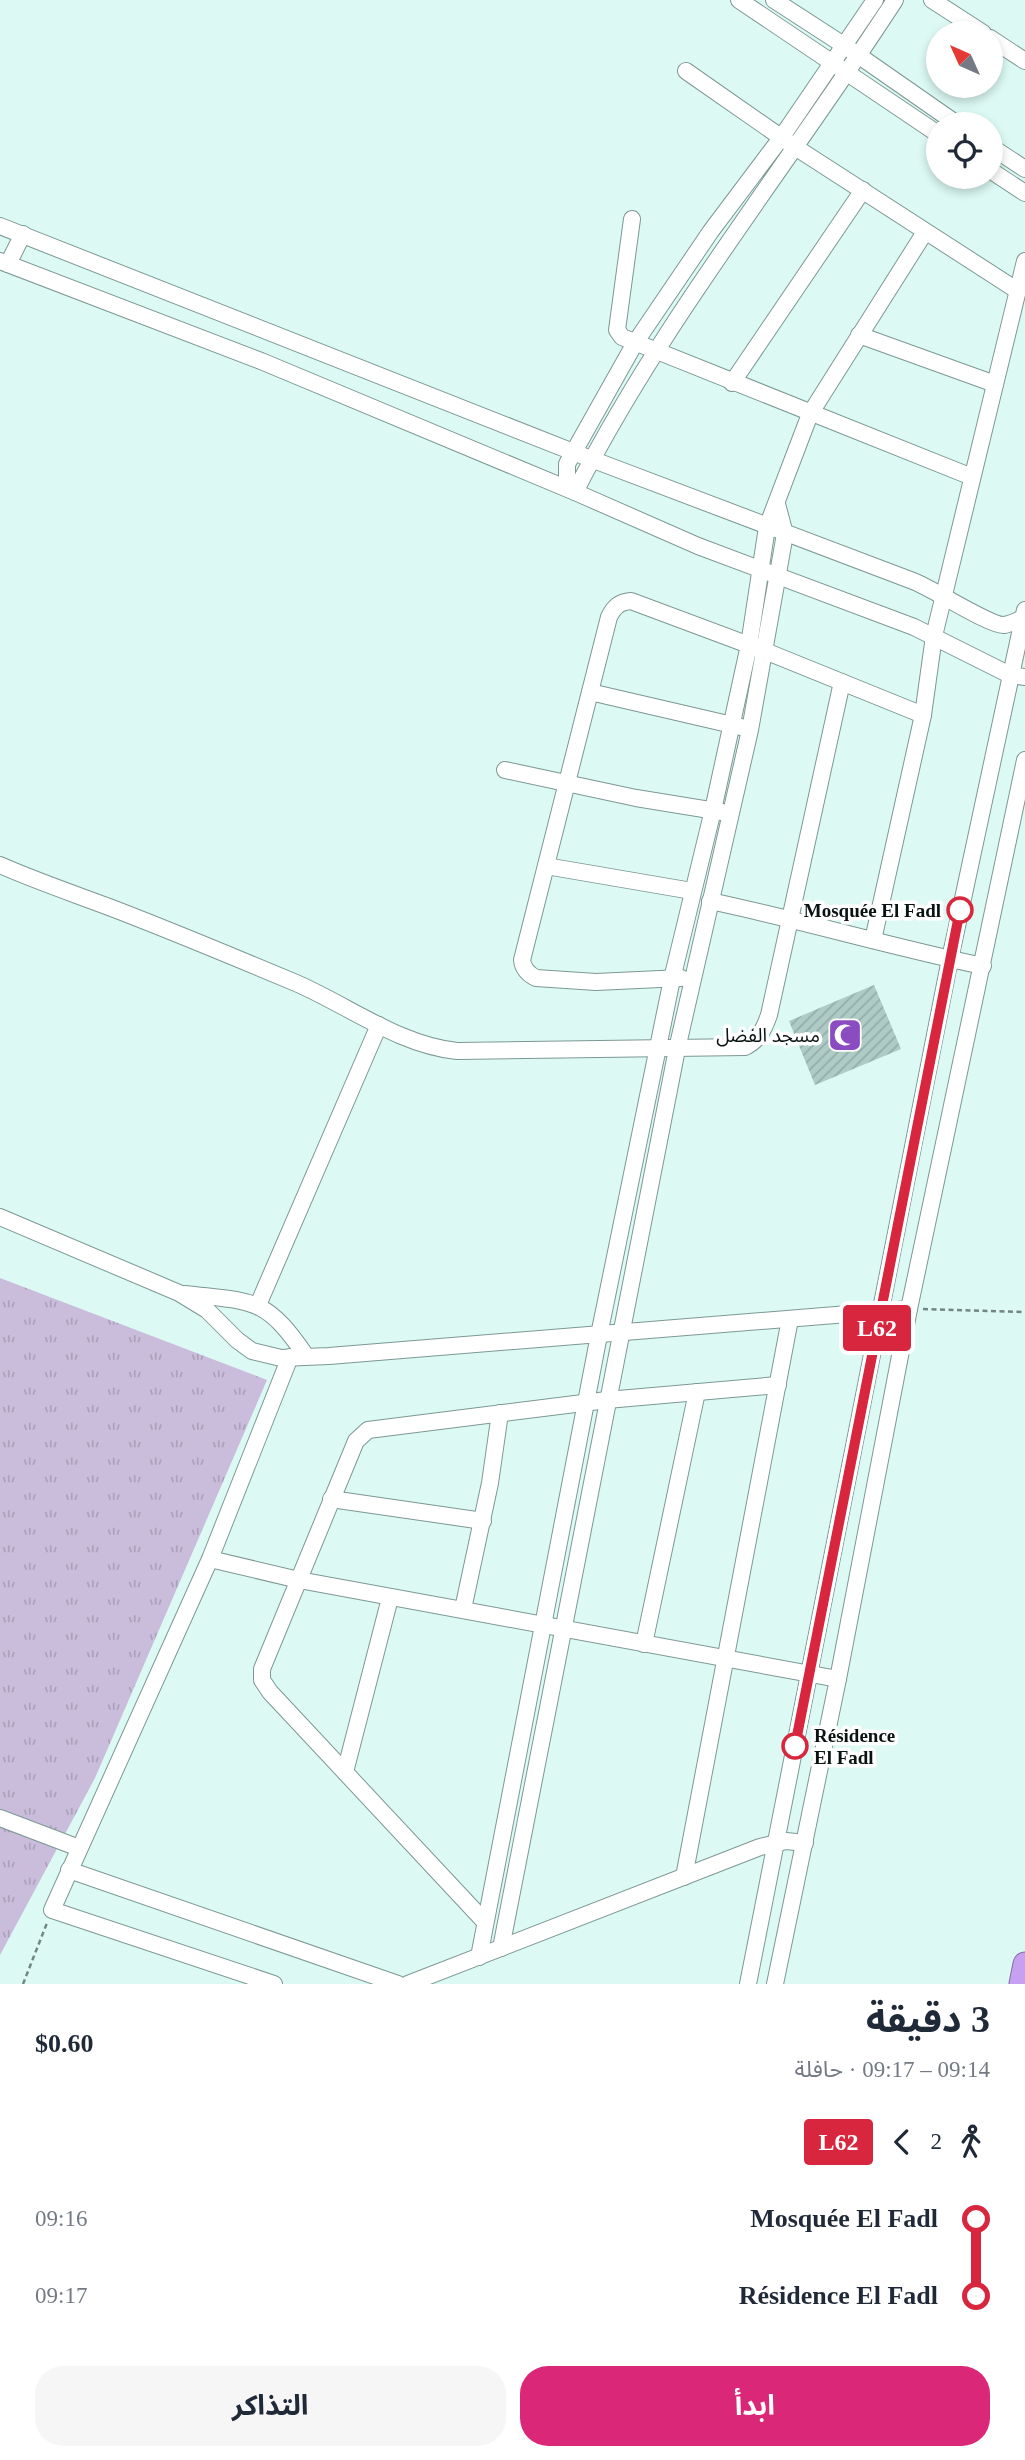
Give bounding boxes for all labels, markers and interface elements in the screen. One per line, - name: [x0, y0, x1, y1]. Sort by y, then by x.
- north arrow: [926, 21, 1003, 98]
- map controls: [926, 21, 1003, 189]
- button: locate: [926, 112, 1003, 189]
- marker: Mosquée El Fadl: [947, 897, 973, 923]
- place label: Mosquée El Fadl: [804, 900, 941, 921]
- mosque icon: مسجد الفضل: [826, 1016, 864, 1054]
- place label: مسجد الفضل: [716, 1025, 820, 1047]
- line badge: L62: [837, 1305, 917, 1351]
- text: L62: [857, 1315, 897, 1341]
- place label: Résidence El Fadl: [814, 1725, 895, 1768]
- marker: Résidence El Fadl: [782, 1733, 808, 1759]
- text: 3 دقيقة: [866, 1998, 990, 2040]
- text: $0.60: [35, 2029, 94, 2058]
- text: 09:14 – 09:17 · حافلة: [794, 2057, 990, 2082]
- icon: back: [883, 2123, 921, 2161]
- icon: walk: [952, 2123, 990, 2161]
- text: L62: [818, 2129, 859, 2155]
- text: 2: [931, 2129, 942, 2154]
- text: Mosquée El Fadl: [750, 2204, 938, 2233]
- text: 09:16: [35, 2206, 87, 2231]
- text: Résidence El Fadl: [739, 2281, 938, 2310]
- text: 09:17: [35, 2283, 87, 2308]
- button: التذاكر: [35, 2366, 506, 2446]
- button: ابدأ: [520, 2366, 990, 2446]

